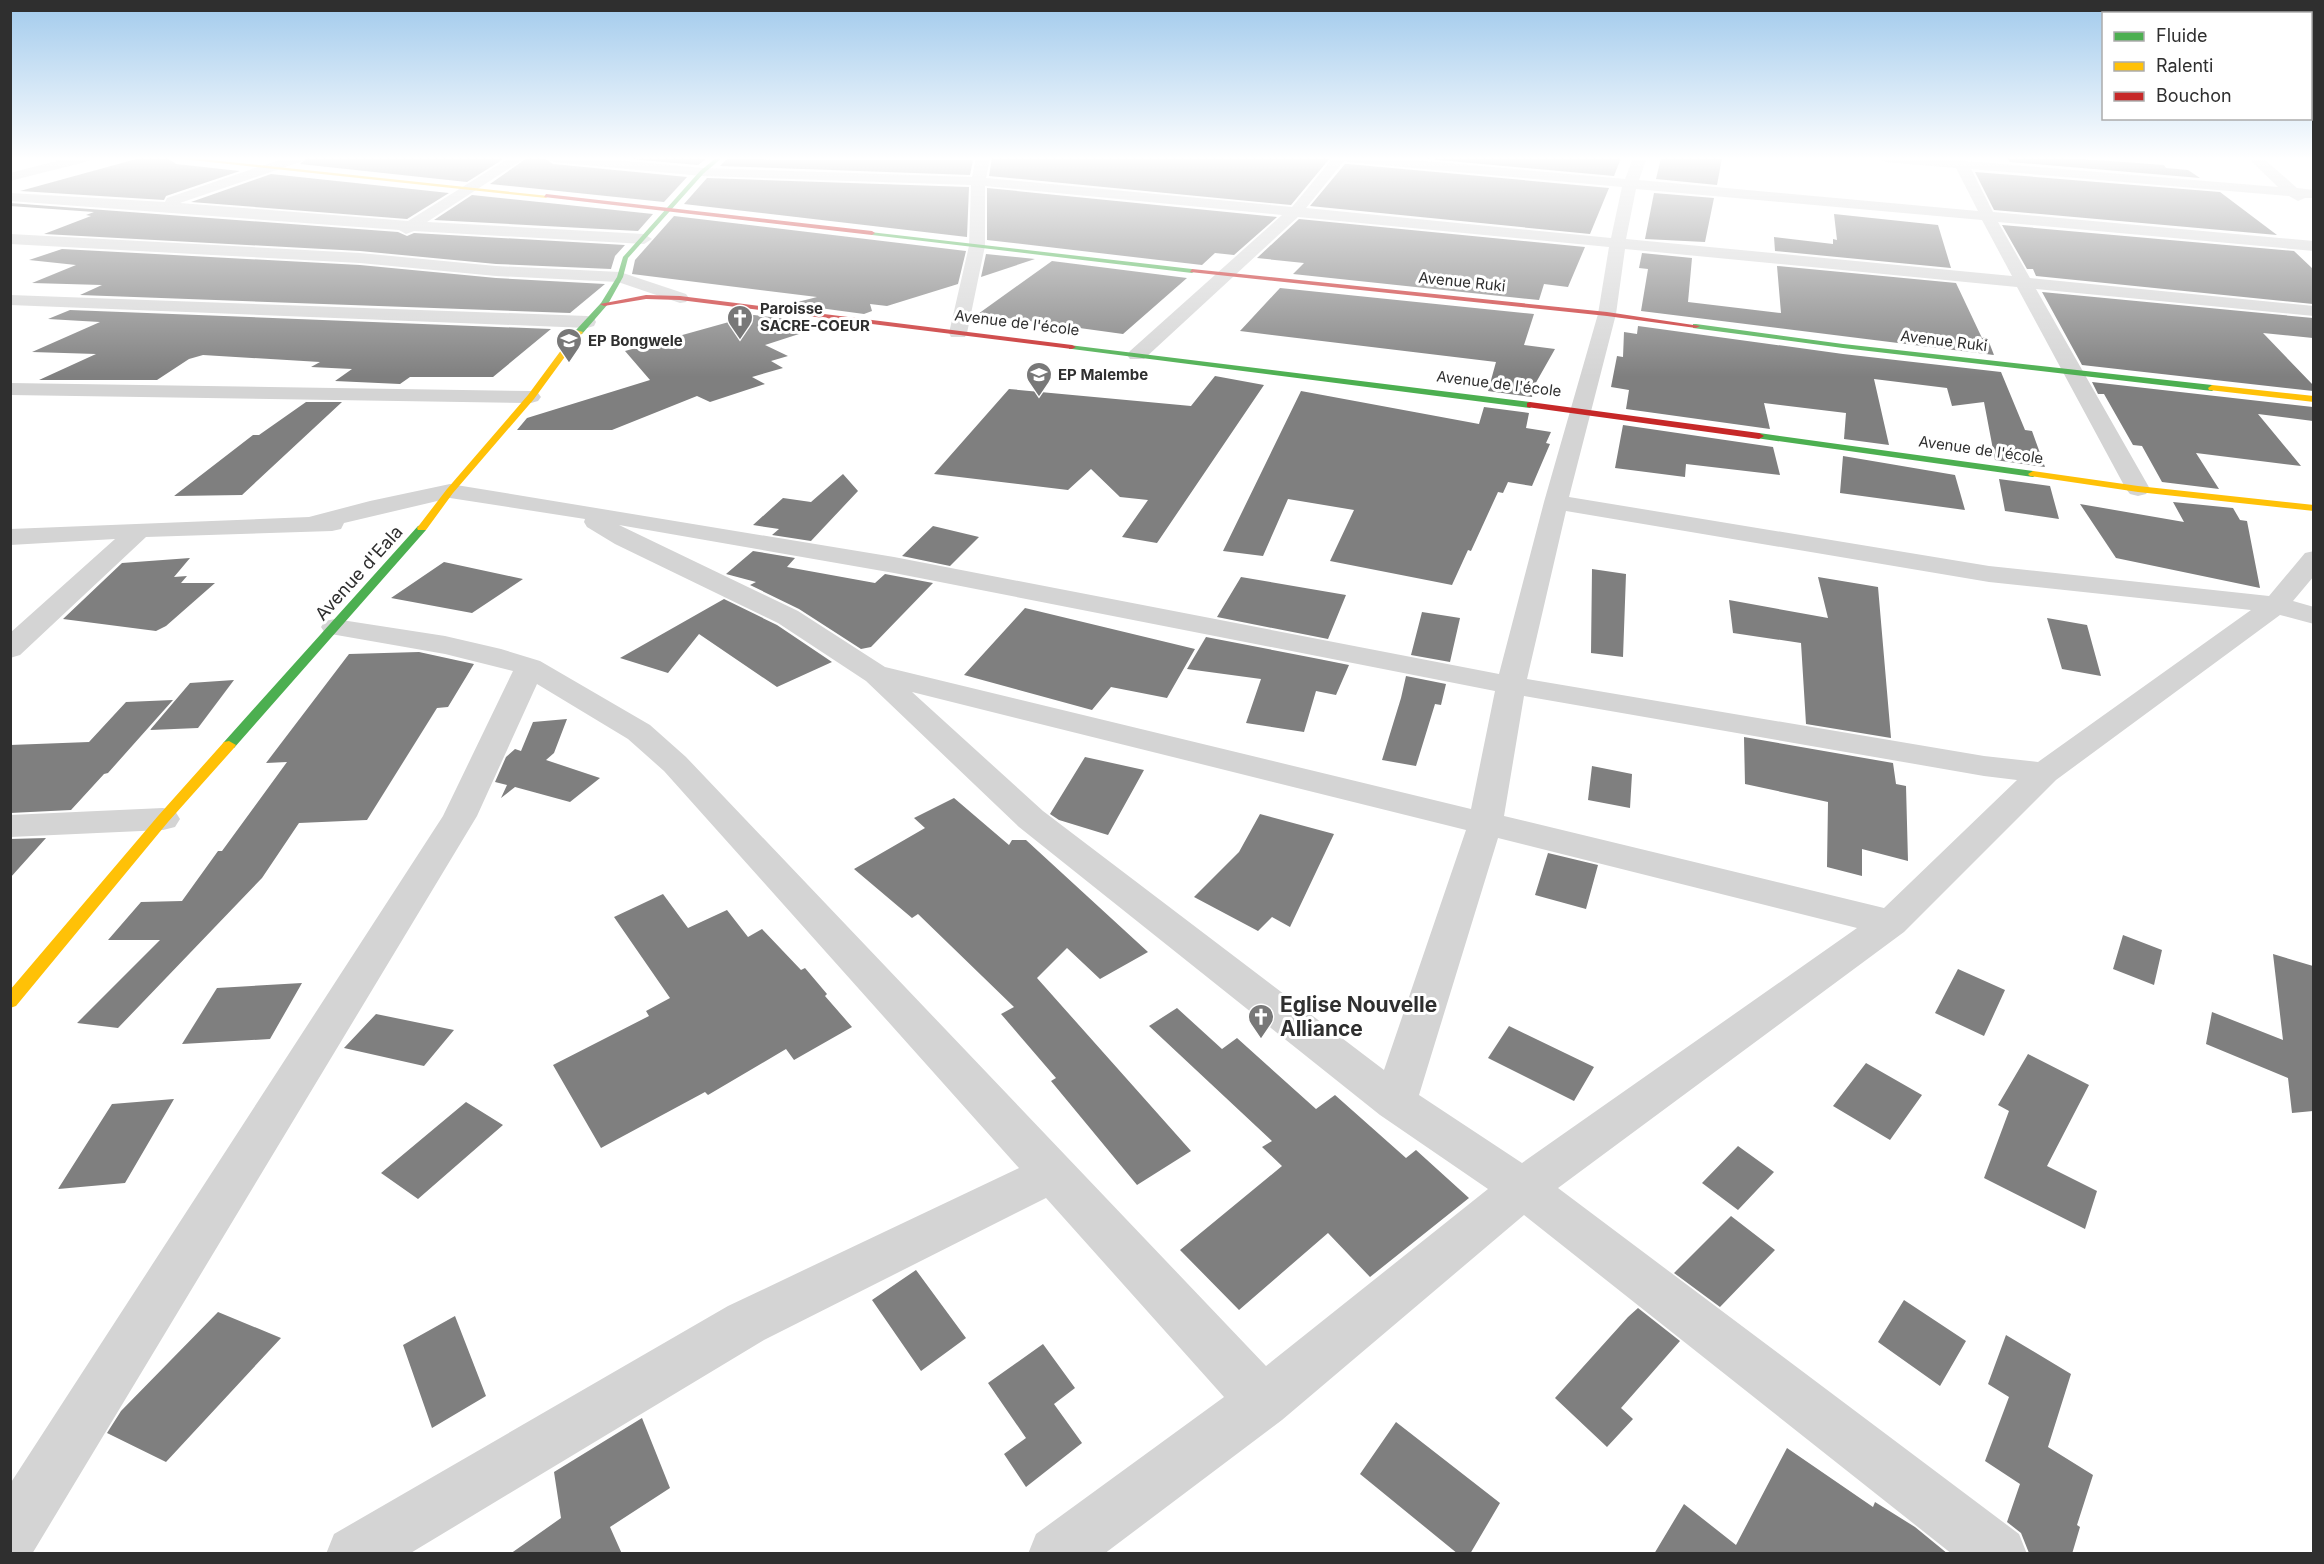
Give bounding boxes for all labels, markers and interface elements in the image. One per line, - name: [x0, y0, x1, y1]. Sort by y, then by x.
- legend: [2102, 12, 2312, 120]
- text: Fluide: [2156, 25, 2208, 46]
- text: Ralenti: [2156, 55, 2213, 76]
- text: Bouchon: [2156, 85, 2232, 106]
- street label: Avenue Ruki: [1418, 267, 1506, 296]
- place label: Paroisse SACRE-COEUR: [760, 299, 870, 335]
- church icon: Paroisse SACRE-COEUR: [725, 303, 755, 341]
- street label: Avenue de l'école: [954, 305, 1081, 340]
- school or university icon: EP Bongwele: [554, 326, 584, 364]
- street label: Avenue Ruki: [1900, 326, 1989, 355]
- place label: EP Bongwele: [588, 331, 683, 350]
- school or university icon: EP Malembe: [1024, 360, 1054, 398]
- place label: EP Malembe: [1058, 365, 1148, 384]
- street label: Avenue de l'école: [1436, 366, 1563, 401]
- street label: Avenue de l'école: [1918, 431, 2045, 468]
- street label: Avenue d'Eala: [311, 521, 407, 624]
- place label: Eglise Nouvelle Alliance: [1280, 992, 1437, 1041]
- church icon: Eglise Nouvelle Alliance: [1246, 1002, 1276, 1040]

